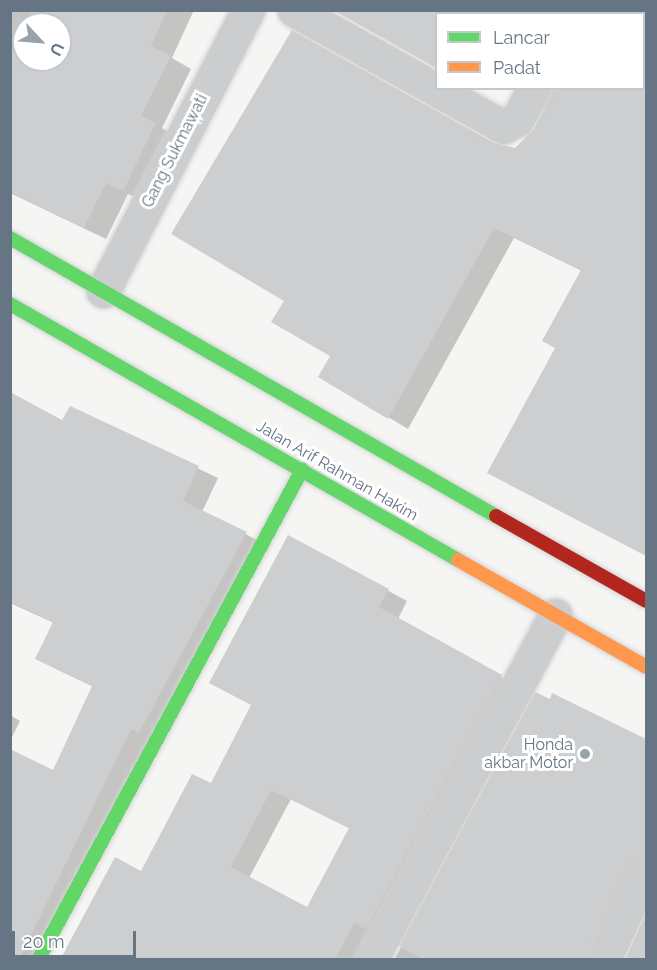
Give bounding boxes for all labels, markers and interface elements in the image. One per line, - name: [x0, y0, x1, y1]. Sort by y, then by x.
- north arrow: [12, 12, 72, 72]
- legend: [435, 12, 645, 90]
- text: Lancar: [493, 27, 550, 48]
- text: U: [46, 40, 68, 59]
- text: Padat: [493, 57, 541, 78]
- street label: Gang Sukmawati: [138, 91, 212, 211]
- street label: Jalan Arif Rahman Hakim: [252, 417, 422, 525]
- place label: Honda akbar Motor: [484, 735, 573, 773]
- marker: Honda akbar Motor: [578, 747, 592, 761]
- scale bar: [15, 919, 140, 957]
- text: 20 m: [23, 931, 65, 952]

